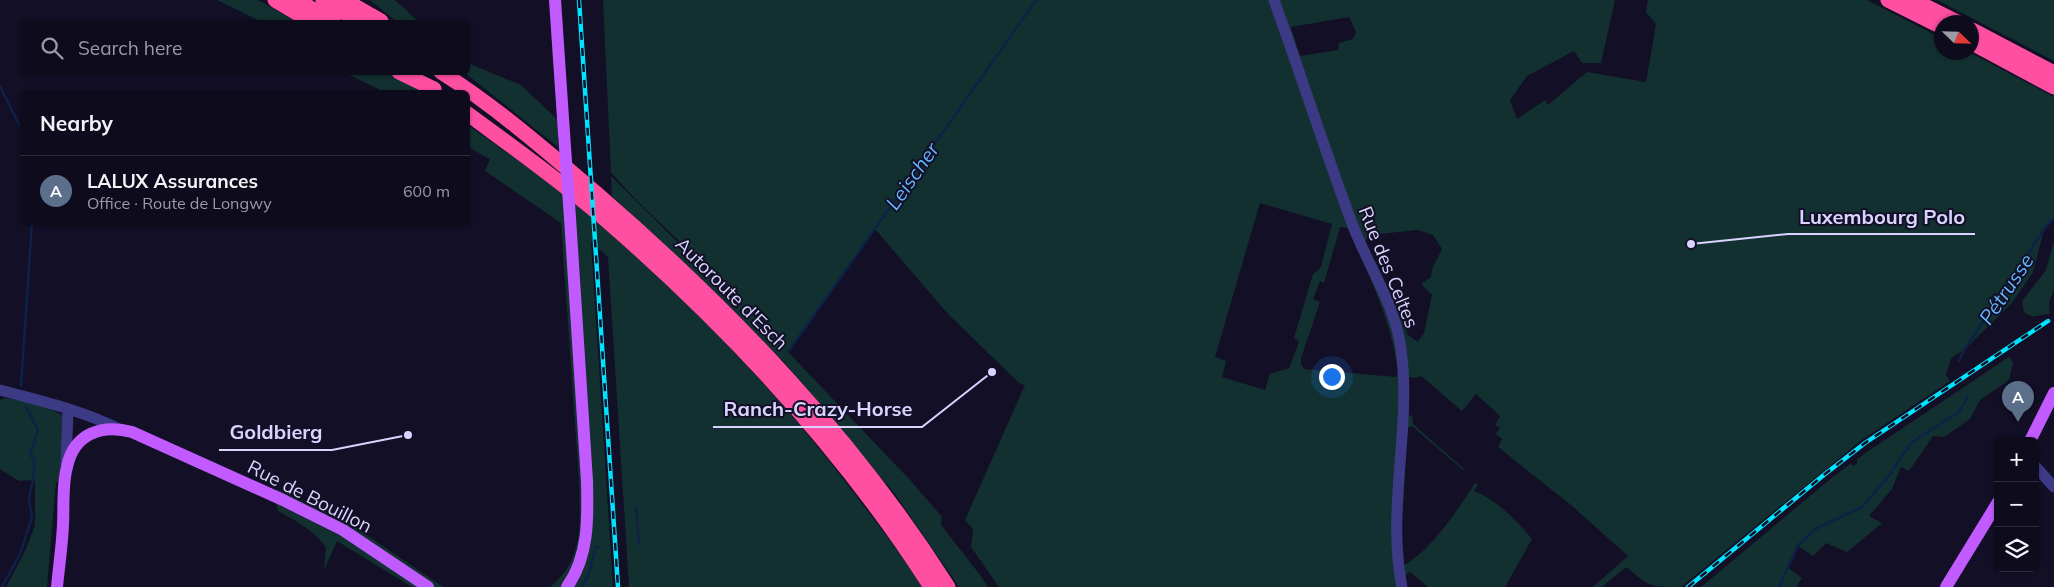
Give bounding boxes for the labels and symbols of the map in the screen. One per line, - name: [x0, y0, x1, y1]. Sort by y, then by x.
- north arrow: [1934, 15, 1979, 60]
- water label: Leischer: [880, 137, 944, 214]
- callout: Luxembourg Polo: [1788, 199, 1975, 234]
- street label: Rue des Celtes: [1354, 203, 1424, 331]
- text: Luxembourg Polo: [1799, 204, 1965, 229]
- street label: Autoroute d'Esch: [671, 232, 793, 354]
- water label: Pétrusse: [1973, 249, 2039, 329]
- your location: [1319, 364, 1345, 390]
- pin: A: [2002, 381, 2034, 422]
- callout: Ranch-Crazy-Horse: [713, 392, 922, 427]
- text: Ranch-Crazy-Horse: [724, 396, 912, 421]
- callout: Goldbierg: [219, 415, 332, 450]
- text: Goldbierg: [230, 419, 322, 444]
- street label: Rue de Bouillon: [244, 454, 376, 538]

